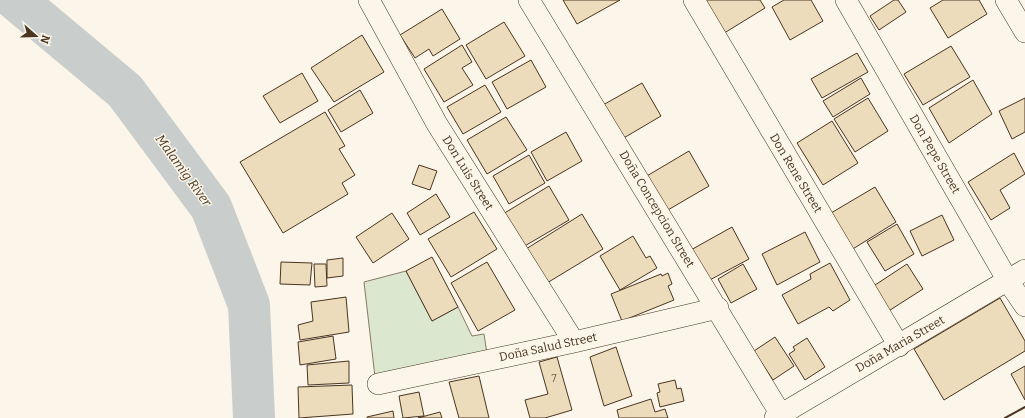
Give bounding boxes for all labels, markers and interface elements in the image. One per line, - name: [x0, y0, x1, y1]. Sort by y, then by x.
- north arrow: [16, 16, 56, 56]
- text: N: [37, 33, 52, 46]
- street label: Don Pepe Street: [907, 112, 964, 197]
- street label: Don Rene Street: [767, 131, 826, 216]
- water label: Malamig River: [153, 132, 215, 210]
- street label: Don Luis Street: [440, 133, 497, 213]
- street label: Doña Concepcion Street: [617, 148, 698, 271]
- street label: Doña Maria Street: [853, 312, 948, 375]
- street label: Doña Salud Street: [498, 330, 599, 364]
- house number: 7: [551, 373, 557, 385]

